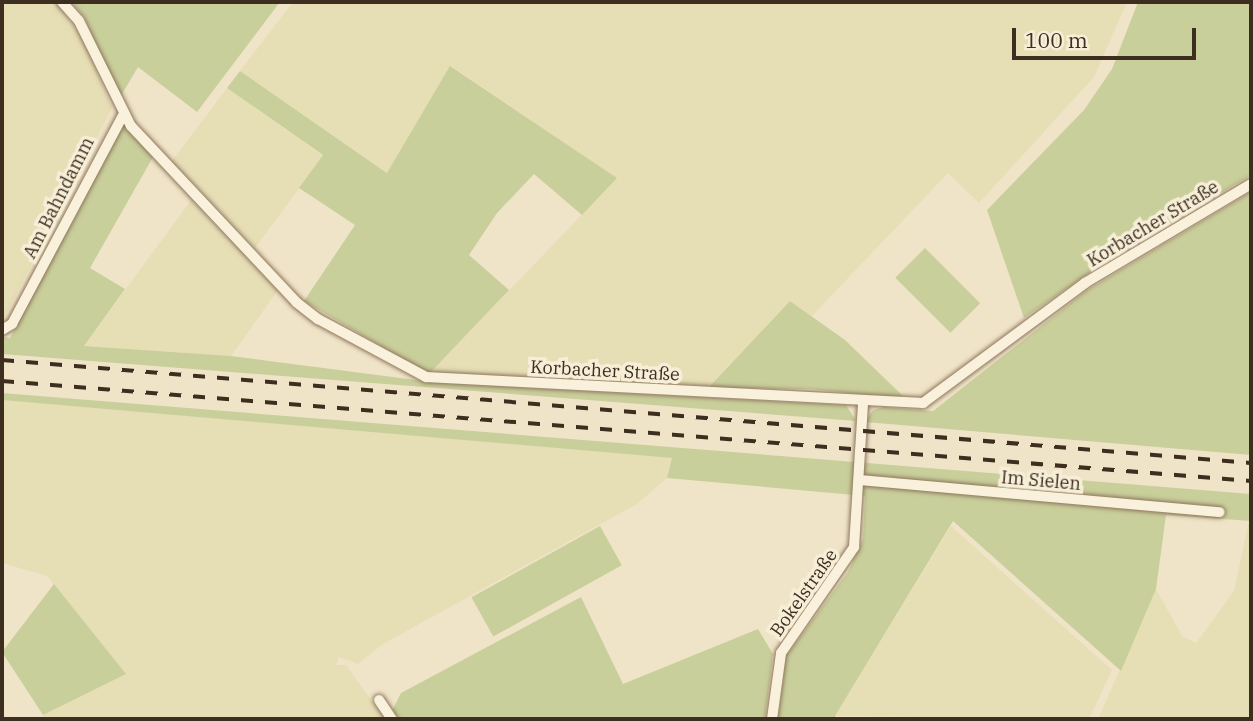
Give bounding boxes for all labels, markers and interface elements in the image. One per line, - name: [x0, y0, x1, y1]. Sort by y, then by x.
- scale bar: [1015, 14, 1199, 58]
- text: 100 m: [1025, 26, 1088, 54]
- street label: Am Bahndamm: [19, 134, 99, 262]
- street label: Korbacher Straße: [1083, 176, 1223, 272]
- street label: Korbacher Straße: [530, 356, 680, 386]
- street label: Im Sielen: [1000, 467, 1082, 495]
- street label: Bokelstraße: [766, 545, 842, 641]

